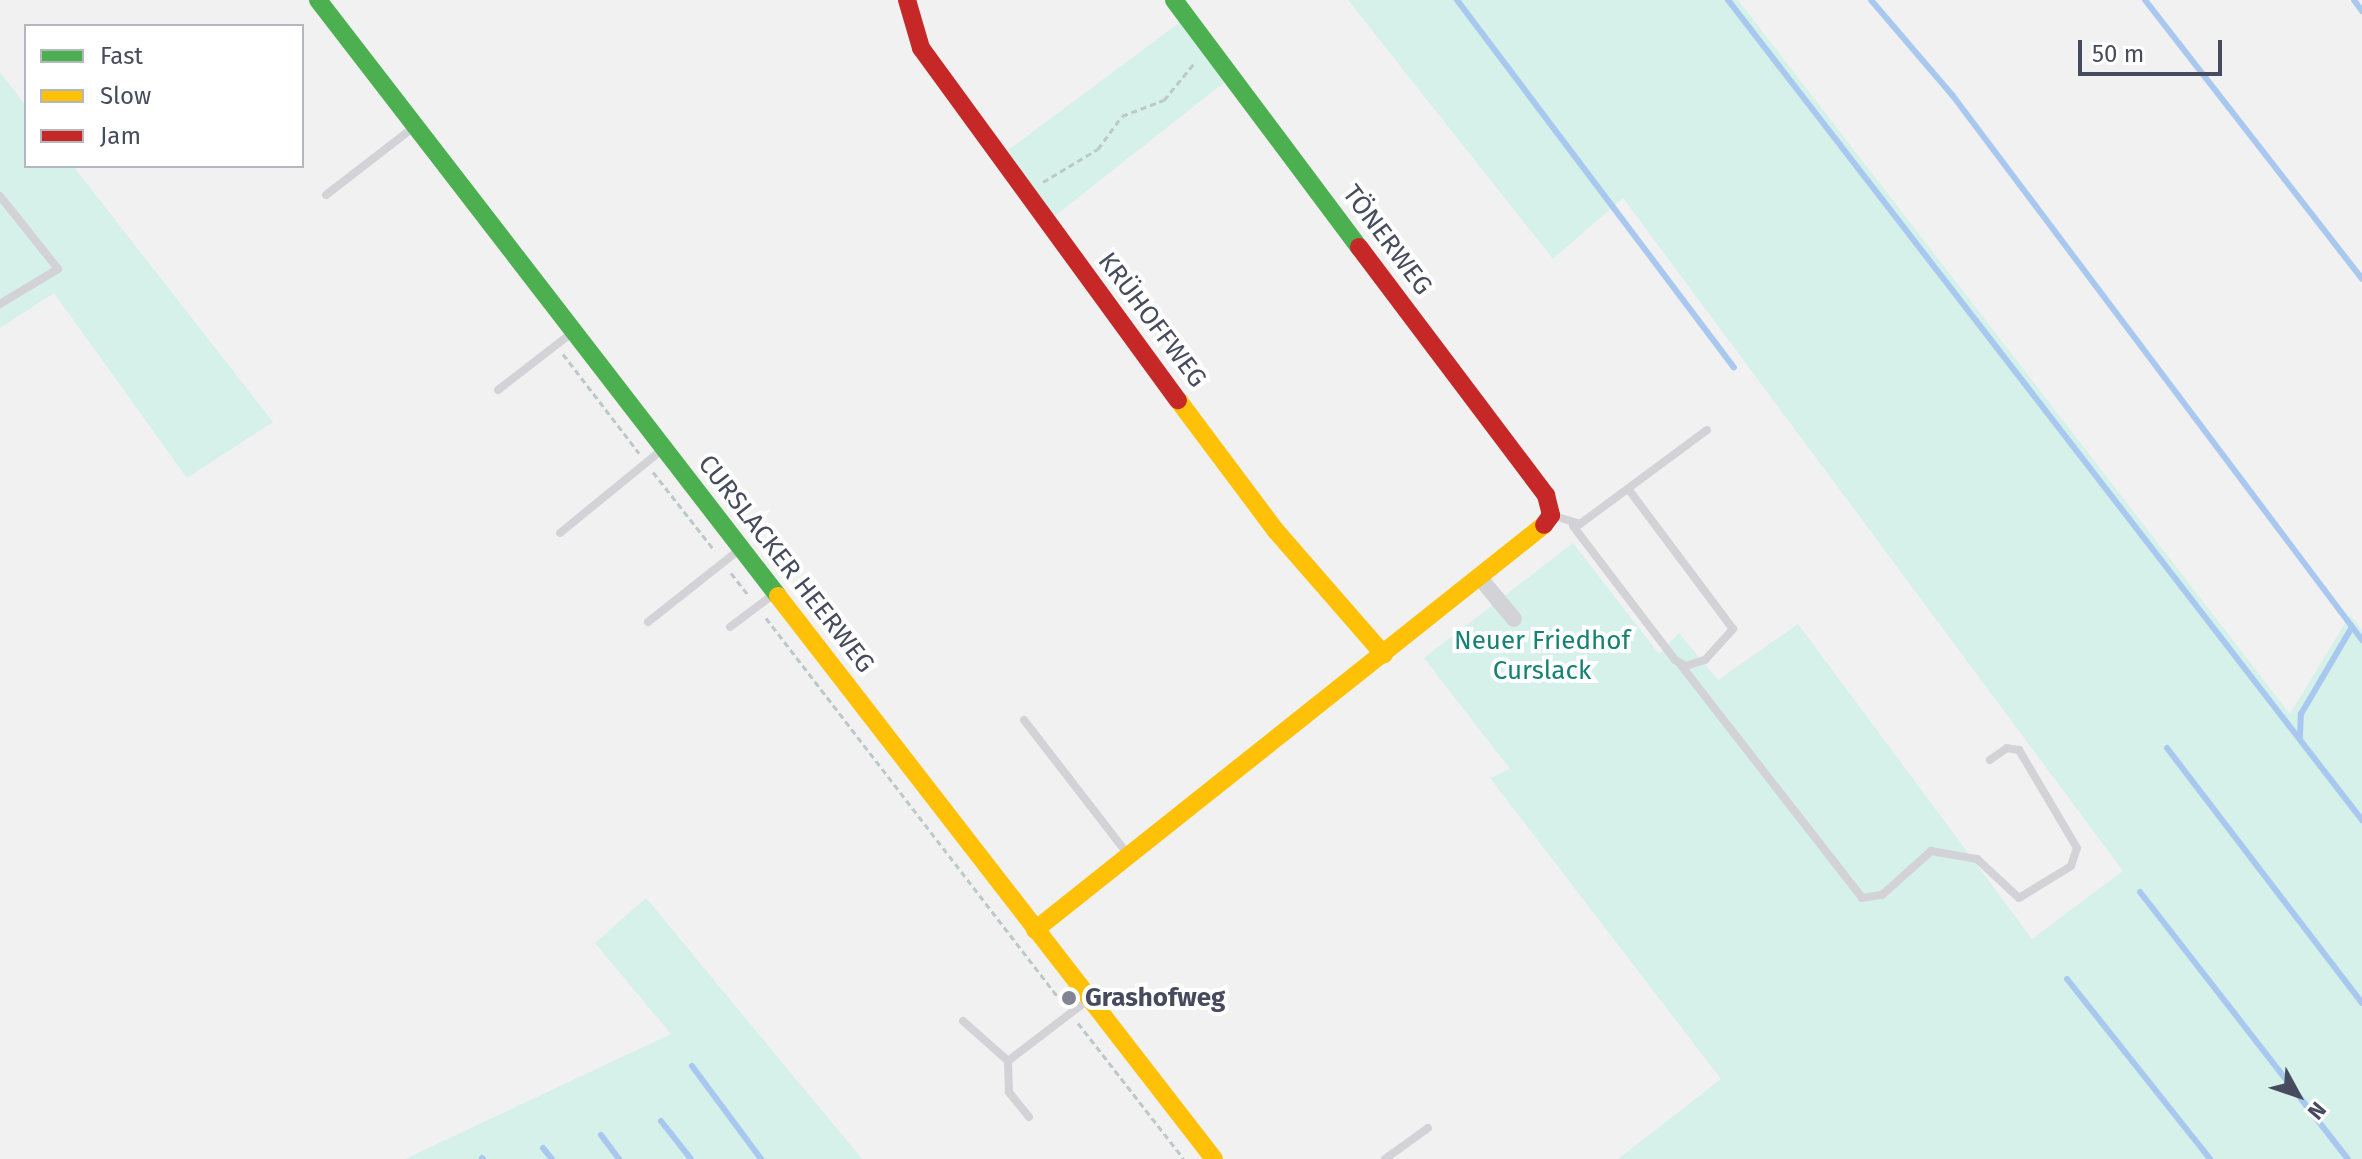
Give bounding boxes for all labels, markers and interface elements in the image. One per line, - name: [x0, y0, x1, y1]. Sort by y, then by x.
- legend: [24, 24, 304, 168]
- scale bar: [2082, 24, 2226, 74]
- text: 50 m: [2092, 40, 2144, 68]
- text: Fast: [100, 42, 143, 70]
- text: Slow: [100, 82, 151, 110]
- text: Jam: [100, 122, 141, 150]
- street label: TÖNERWEG: [1336, 179, 1438, 301]
- street label: KRÜHOFFWEG: [1091, 246, 1213, 394]
- street label: CURSLACKER HEERWEG: [691, 449, 881, 679]
- park label: Neuer Friedhof Curslack: [1454, 625, 1630, 686]
- place label: Grashofweg: [1085, 982, 1225, 1014]
- marker: Grashofweg: [1060, 989, 1078, 1007]
- north arrow: [2258, 1055, 2338, 1135]
- text: N: [2302, 1096, 2332, 1125]

